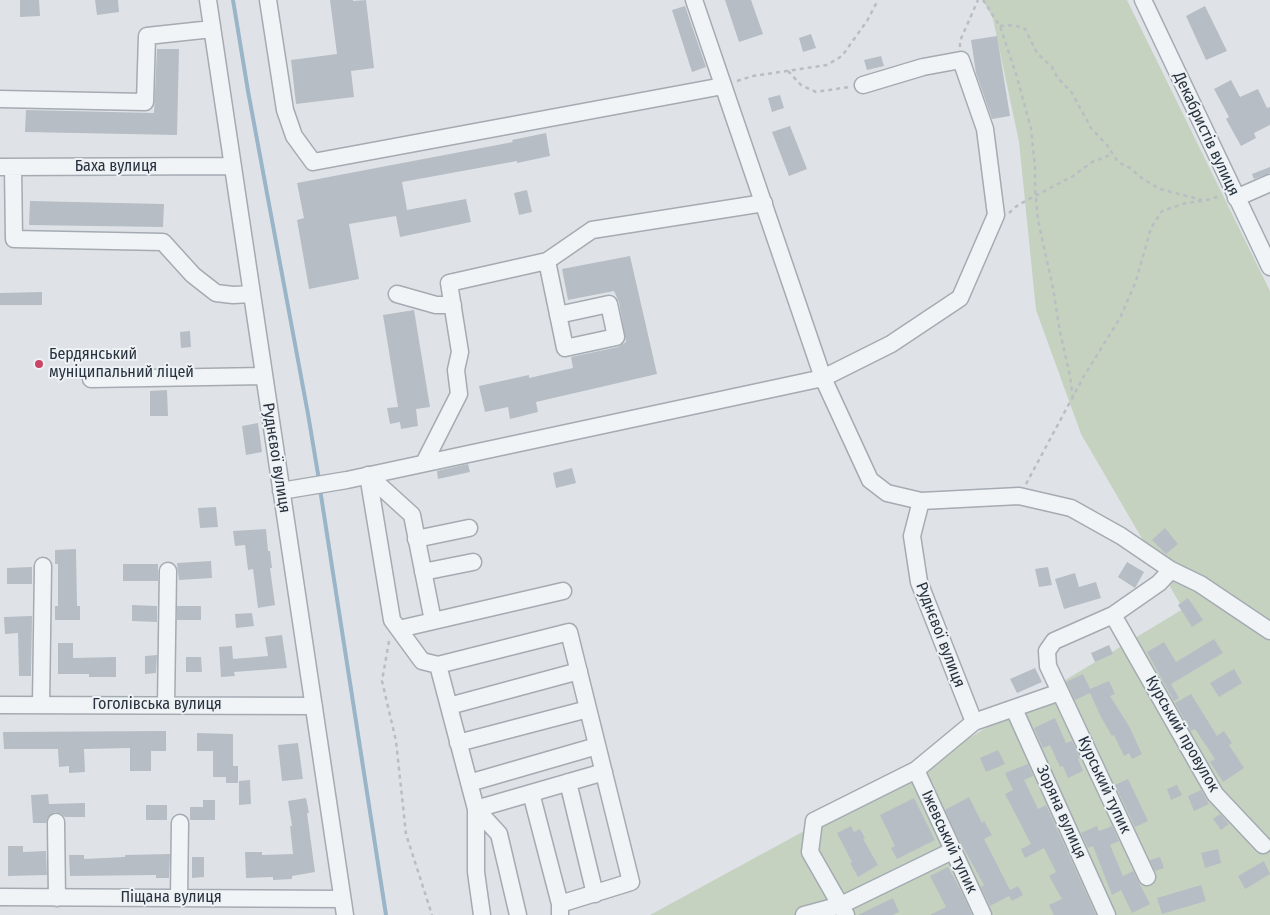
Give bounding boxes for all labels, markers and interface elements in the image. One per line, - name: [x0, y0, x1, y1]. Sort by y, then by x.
- street label: Декабристів вулиця: [1169, 69, 1243, 199]
- street label: Баха вулиця: [75, 157, 157, 177]
- place label: Бердянський муніципальний ліцей: [49, 345, 194, 383]
- marker: Бердянський муніципальний ліцей: [33, 358, 45, 370]
- street label: Руднєвої вулиця: [258, 402, 294, 514]
- street label: Руднєвої вулиця: [911, 580, 969, 690]
- street label: Курський провулок: [1141, 672, 1223, 796]
- street label: Гоголівська вулиця: [92, 695, 222, 715]
- street label: Курський тупик: [1073, 733, 1135, 837]
- street label: Зоряна вулиця: [1032, 762, 1090, 862]
- street label: Іжевський тупик: [917, 788, 981, 896]
- street label: Піщана вулиця: [120, 888, 222, 908]

